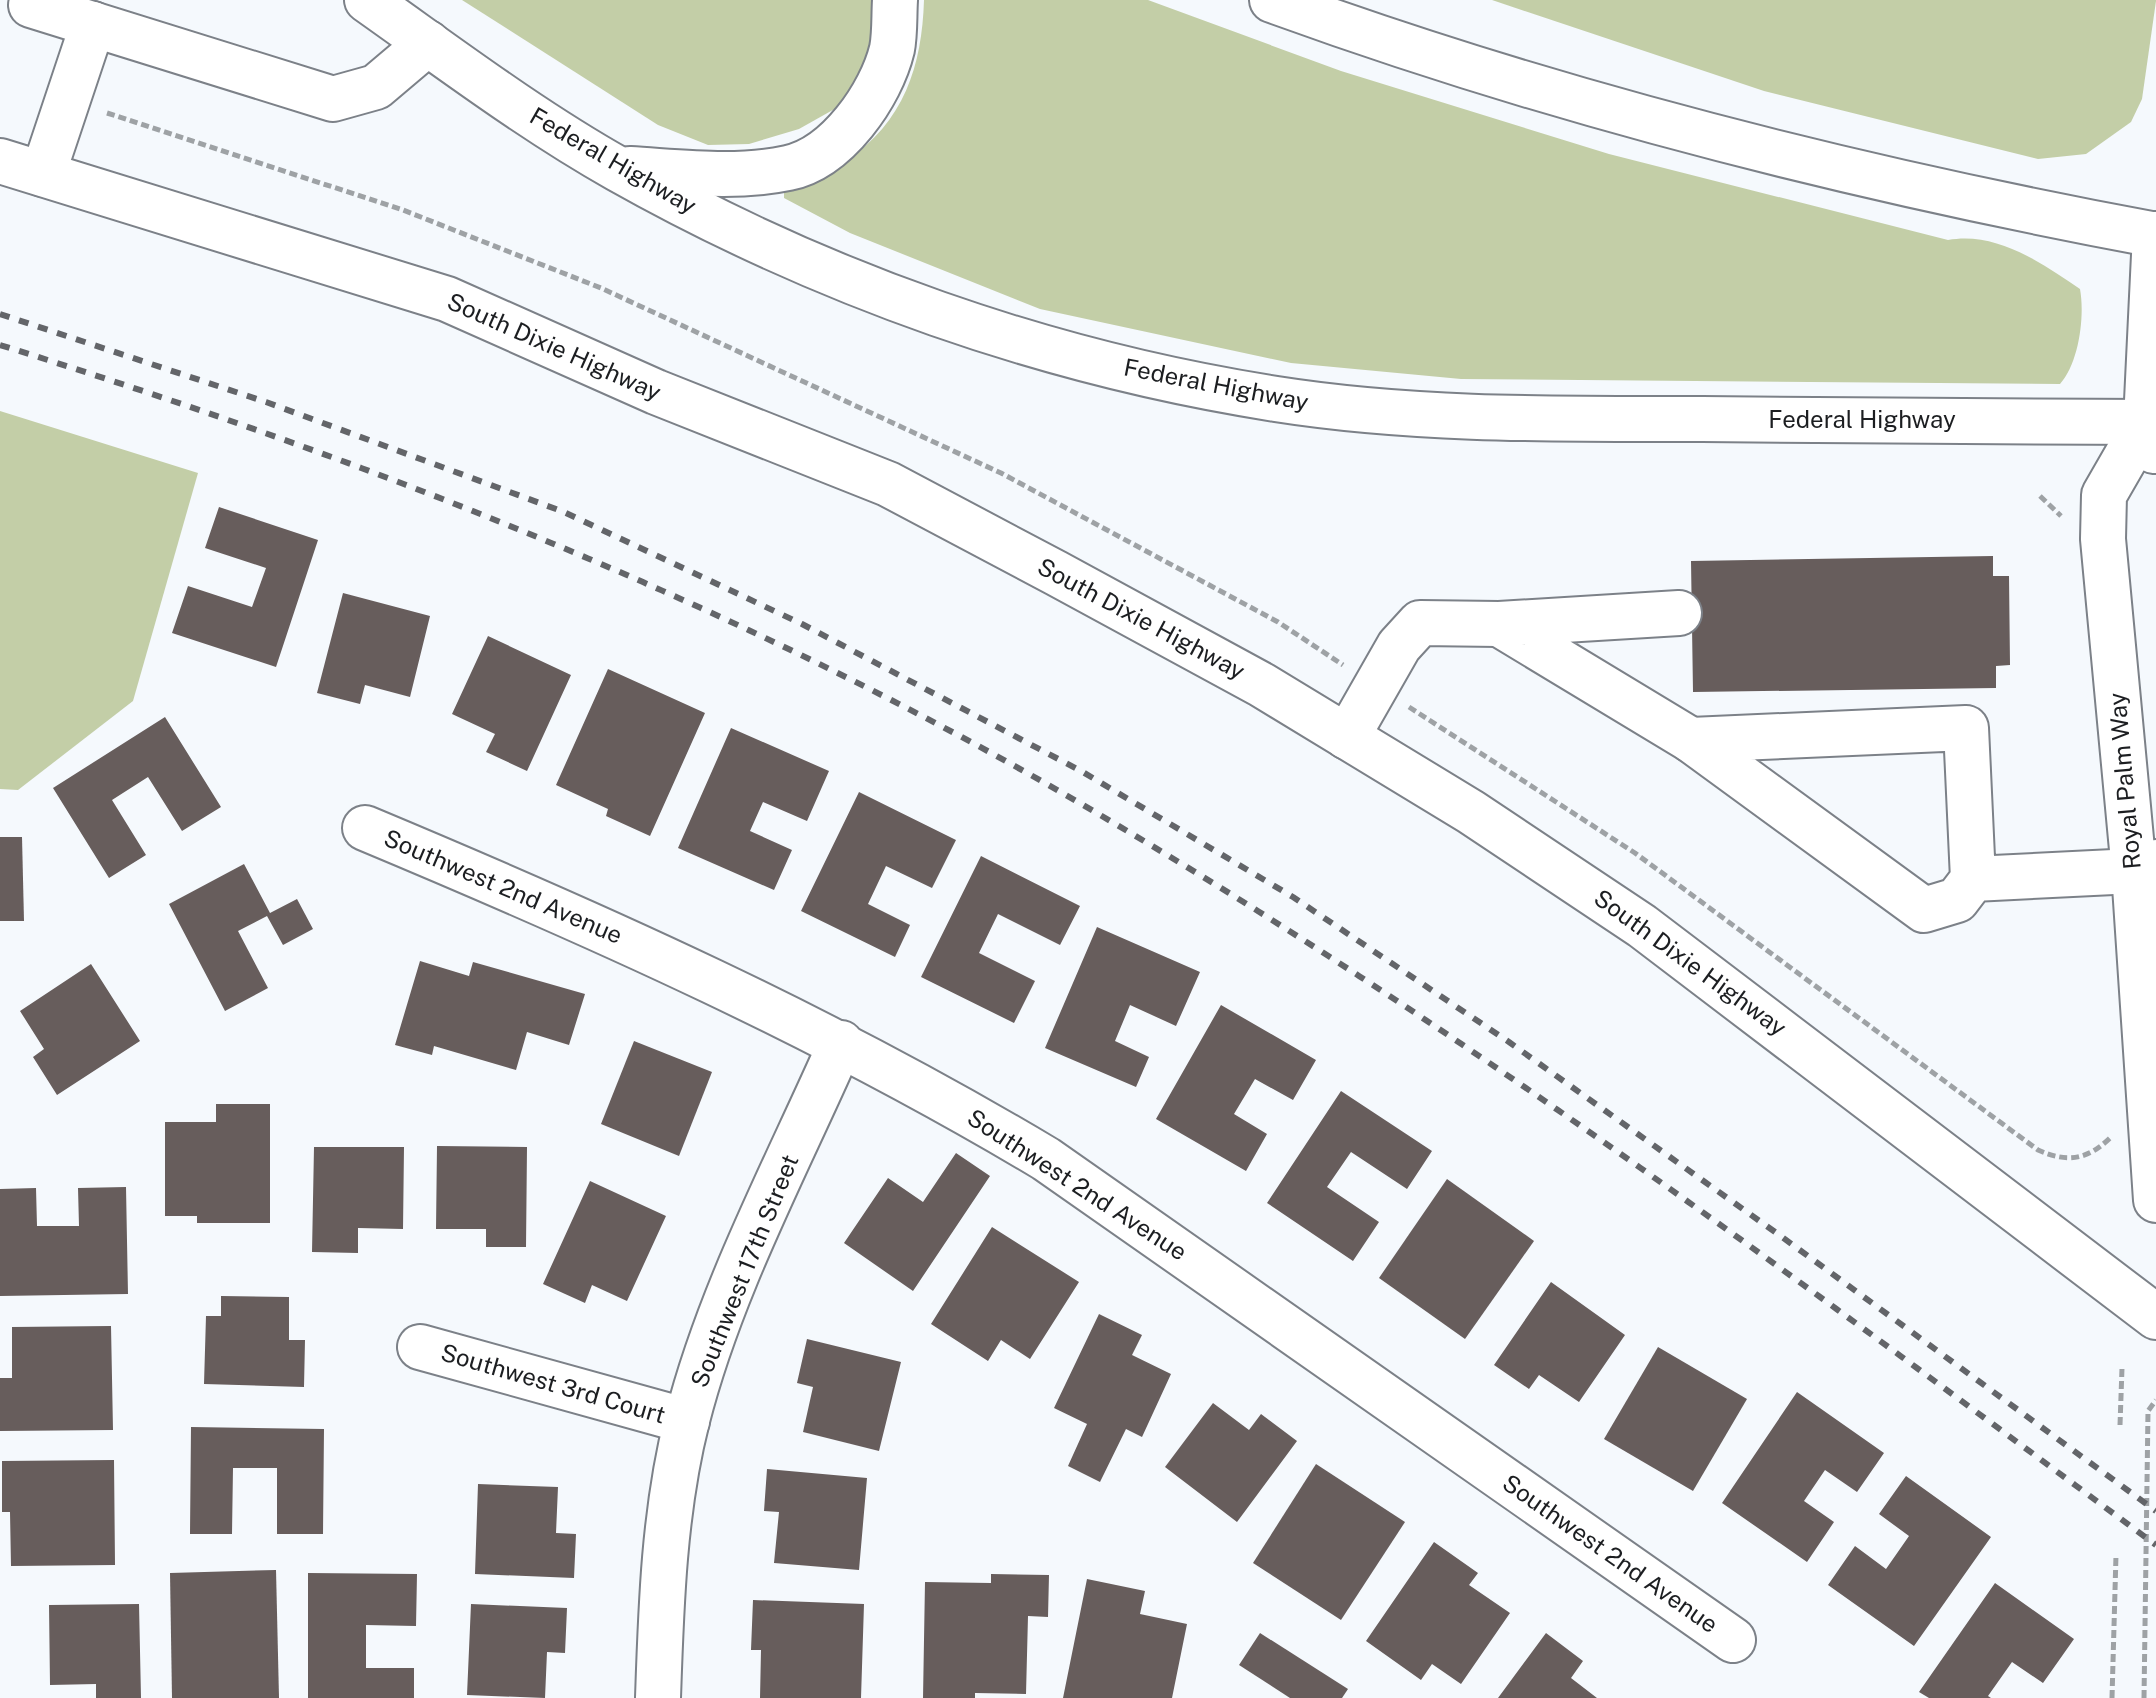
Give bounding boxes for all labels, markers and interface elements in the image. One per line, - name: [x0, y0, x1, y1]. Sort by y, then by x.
- street label: Federal Highway: [525, 101, 702, 219]
- street label: South Dixie Highway: [443, 286, 666, 406]
- street label: Federal Highway: [1121, 352, 1311, 416]
- street label: Federal Highway: [1768, 405, 1956, 433]
- street label: South Dixie Highway: [1033, 552, 1250, 685]
- street label: Royal Palm Way: [2102, 691, 2146, 871]
- street label: Southwest 2nd Avenue: [380, 823, 627, 949]
- street label: South Dixie Highway: [1589, 883, 1792, 1041]
- street label: Southwest 2nd Avenue: [963, 1103, 1193, 1266]
- street label: Southwest 17th Street: [685, 1150, 804, 1391]
- street label: Southwest 3rd Court: [438, 1338, 669, 1429]
- street label: Southwest 2nd Avenue: [1498, 1468, 1723, 1638]

